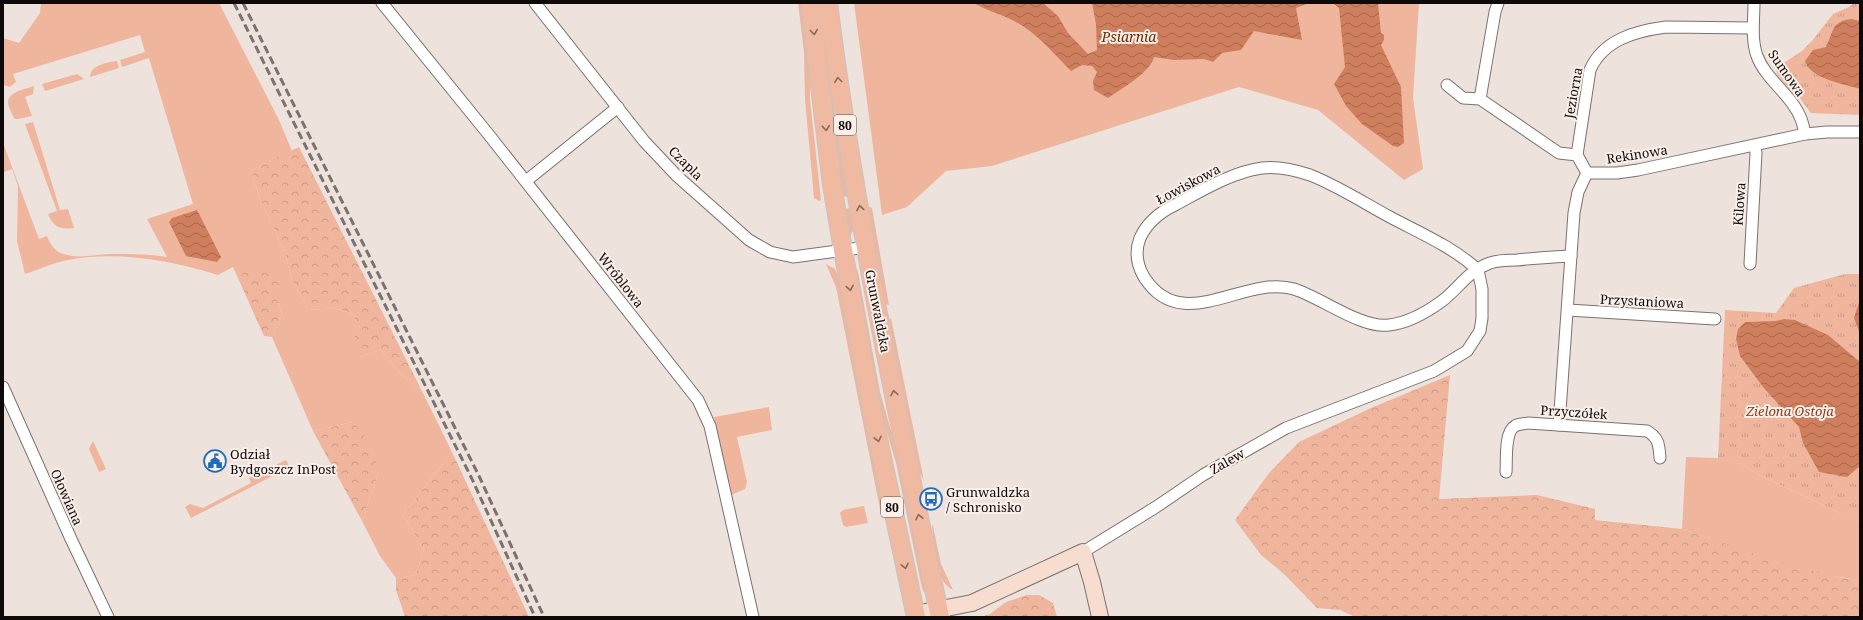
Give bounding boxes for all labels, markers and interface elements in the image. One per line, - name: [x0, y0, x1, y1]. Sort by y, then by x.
- water label: Psiarnia: [1101, 27, 1157, 46]
- one-way arrow: [809, 29, 818, 35]
- street label: Sumowa: [1764, 46, 1810, 100]
- street label: Jeziorna: [1559, 66, 1586, 121]
- one-way arrow: [834, 77, 843, 83]
- road number: 80: [834, 115, 856, 135]
- one-way arrow: [821, 125, 830, 131]
- street label: Rekinowa: [1605, 140, 1669, 168]
- street label: Czapla: [665, 142, 707, 184]
- street label: Łowiskowa: [1153, 160, 1223, 208]
- street label: Kilowa: [1729, 182, 1749, 226]
- one-way arrow: [856, 205, 865, 211]
- street label: Wróblowa: [594, 249, 648, 311]
- street label: Grunwaldzka: [861, 268, 895, 354]
- one-way arrow: [845, 285, 853, 292]
- street label: Przystaniowa: [1599, 290, 1685, 312]
- one-way arrow: [890, 390, 898, 397]
- street label: Przyczółek: [1540, 401, 1609, 423]
- park label: Zielona Ostoja: [1745, 402, 1834, 420]
- one-way arrow: [874, 436, 882, 442]
- street label: Zalew: [1206, 444, 1248, 478]
- place label: Odział Bydgoszcz InPost: [230, 445, 336, 478]
- public building icon: Odział Bydgoszcz InPost: [202, 448, 228, 474]
- street label: Ołowiana: [47, 466, 87, 528]
- place label: Grunwaldzka / Schronisko: [946, 483, 1030, 516]
- bus stop icon: Grunwaldzka / Schronisko: [918, 486, 944, 512]
- road number: 80: [881, 497, 903, 517]
- one-way arrow: [916, 514, 924, 520]
- one-way arrow: [900, 563, 908, 569]

